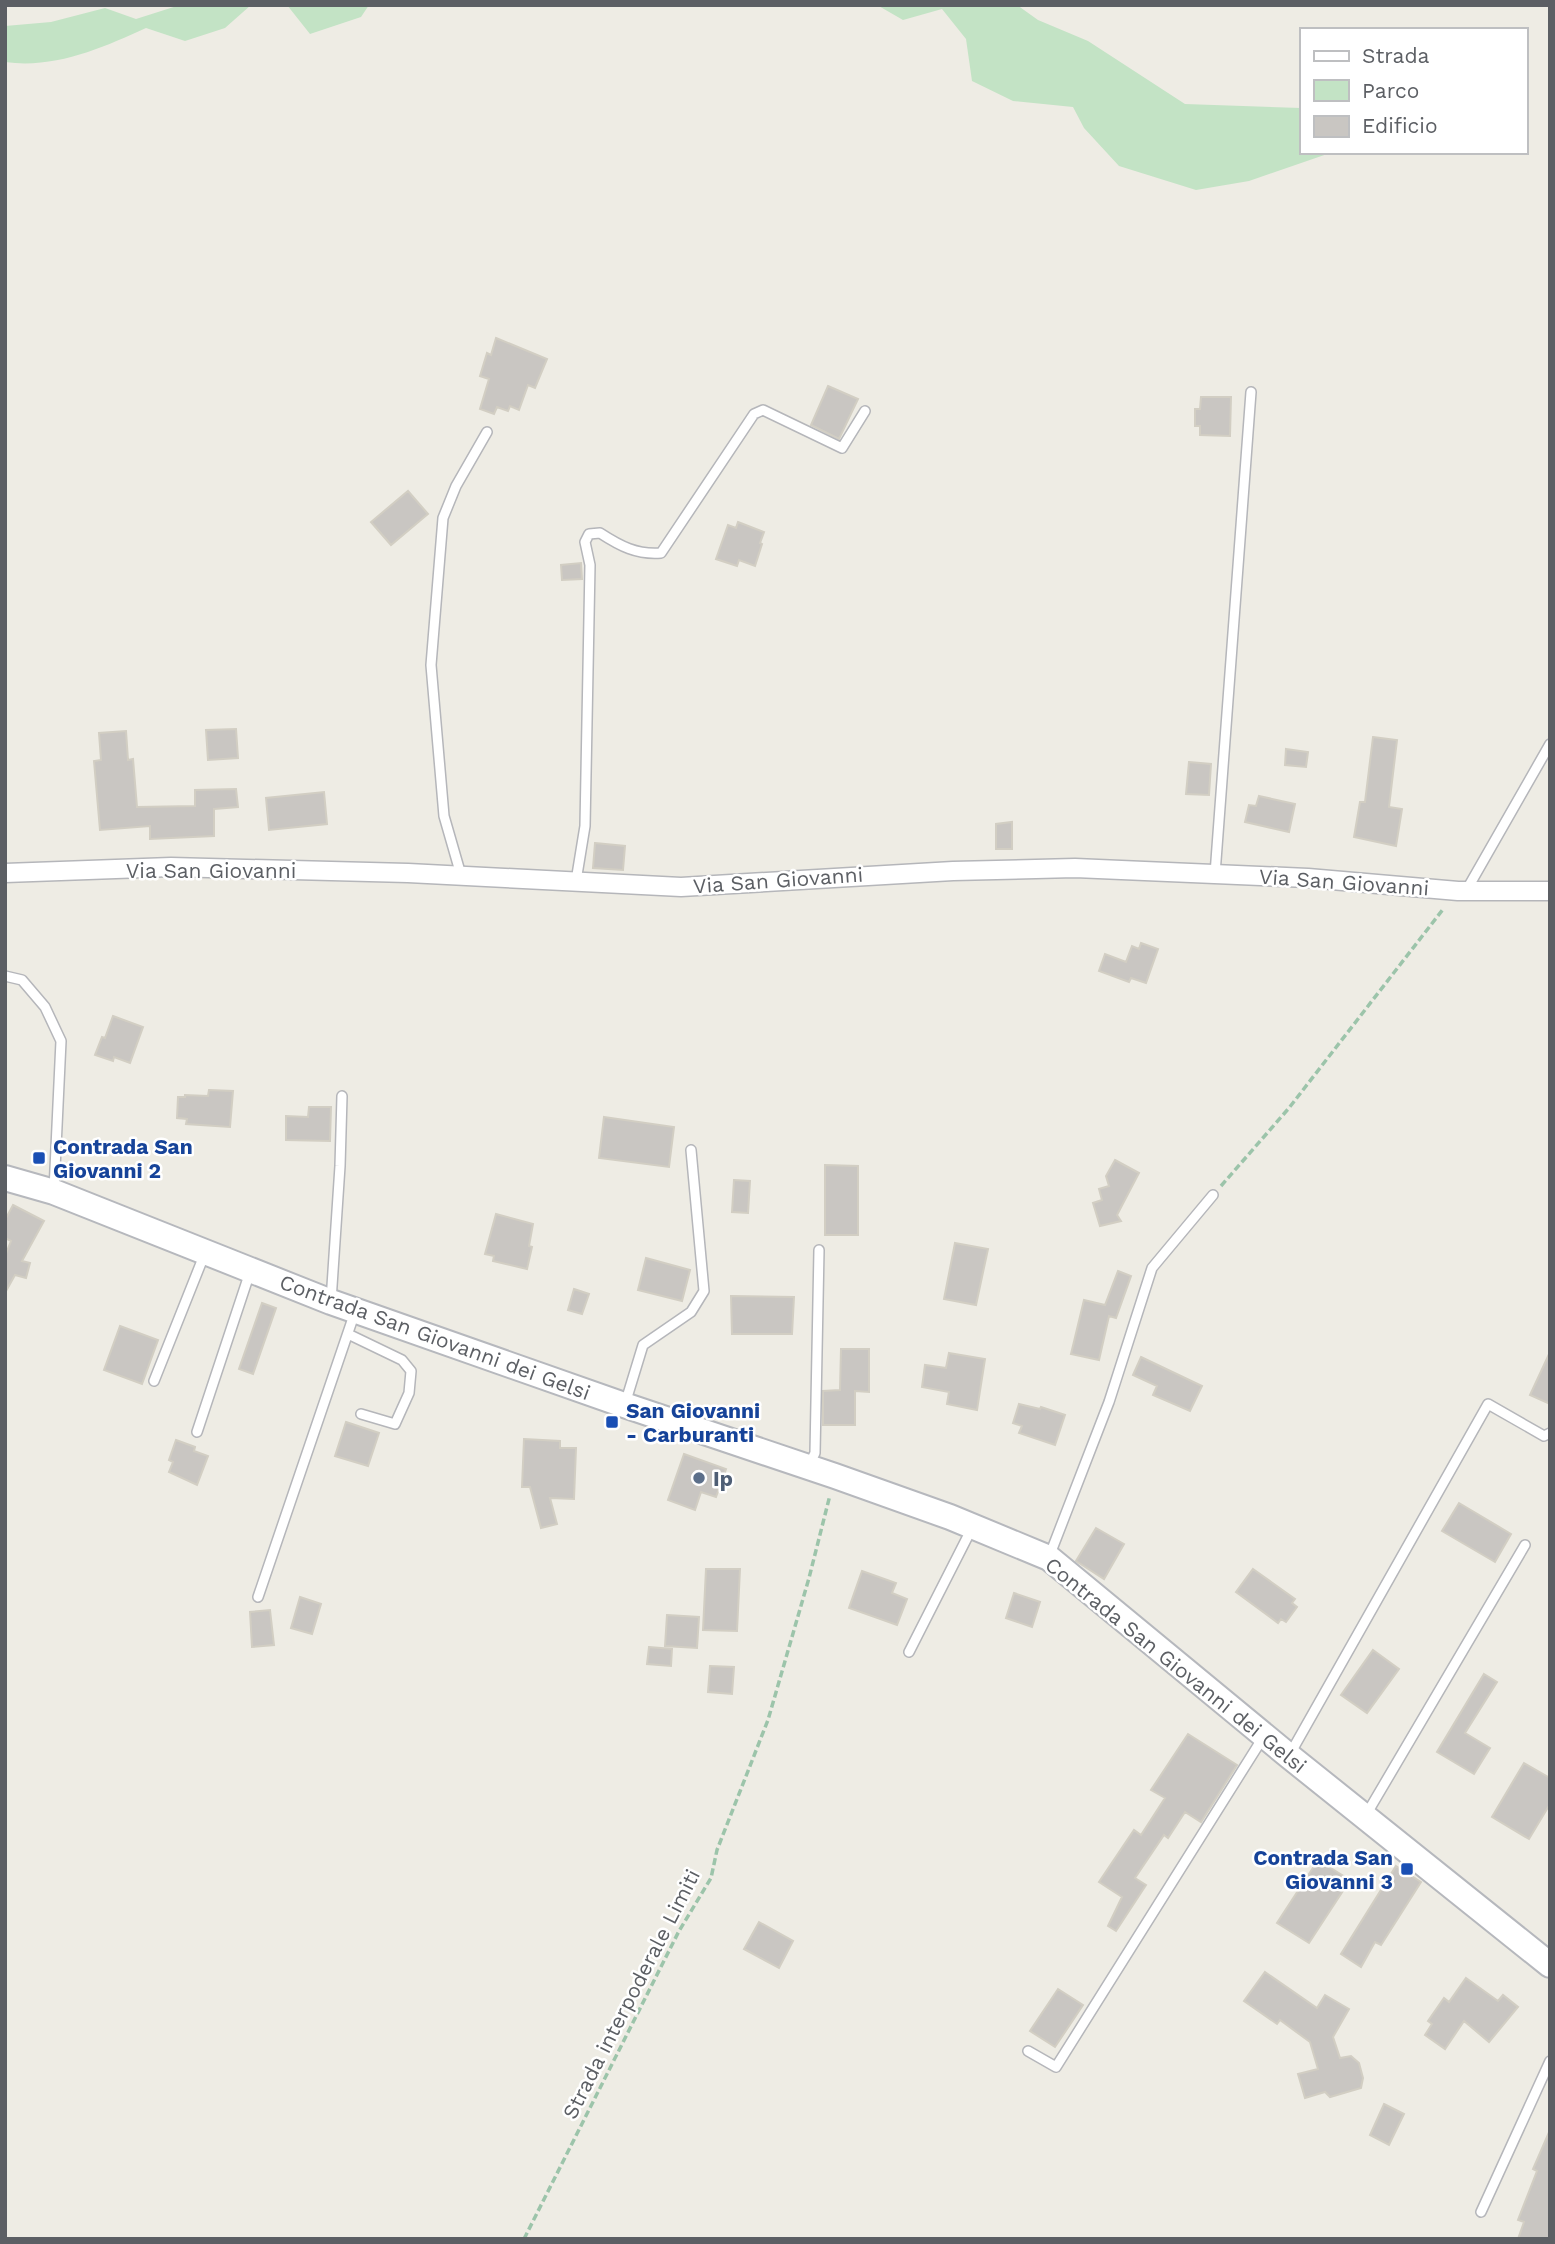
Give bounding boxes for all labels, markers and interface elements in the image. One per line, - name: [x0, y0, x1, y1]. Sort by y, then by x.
- legend: [1300, 28, 1527, 154]
- text: Strada: [1362, 43, 1430, 68]
- text: Parco: [1362, 78, 1419, 103]
- text: Edificio: [1362, 113, 1438, 138]
- street label: Via San Giovanni: [126, 858, 296, 883]
- street label: Via San Giovanni: [692, 862, 864, 898]
- street label: Via San Giovanni: [1258, 864, 1430, 900]
- place label: Contrada San Giovanni 2: [53, 1134, 193, 1183]
- marker: Contrada San Giovanni 2: [31, 1150, 47, 1166]
- street label: Contrada San Giovanni dei Gelsi: [276, 1269, 594, 1405]
- place label: San Giovanni - Carburanti: [626, 1398, 760, 1447]
- marker: San Giovanni - Carburanti: [604, 1414, 620, 1430]
- place label: Ip: [713, 1466, 733, 1491]
- marker: Ip: [691, 1470, 707, 1486]
- street label: Contrada San Giovanni dei Gelsi: [1040, 1552, 1312, 1778]
- place label: Contrada San Giovanni 3: [1253, 1845, 1393, 1894]
- marker: Contrada San Giovanni 3: [1399, 1861, 1415, 1877]
- street label: Strada interpoderale Limiti: [557, 1865, 705, 2123]

